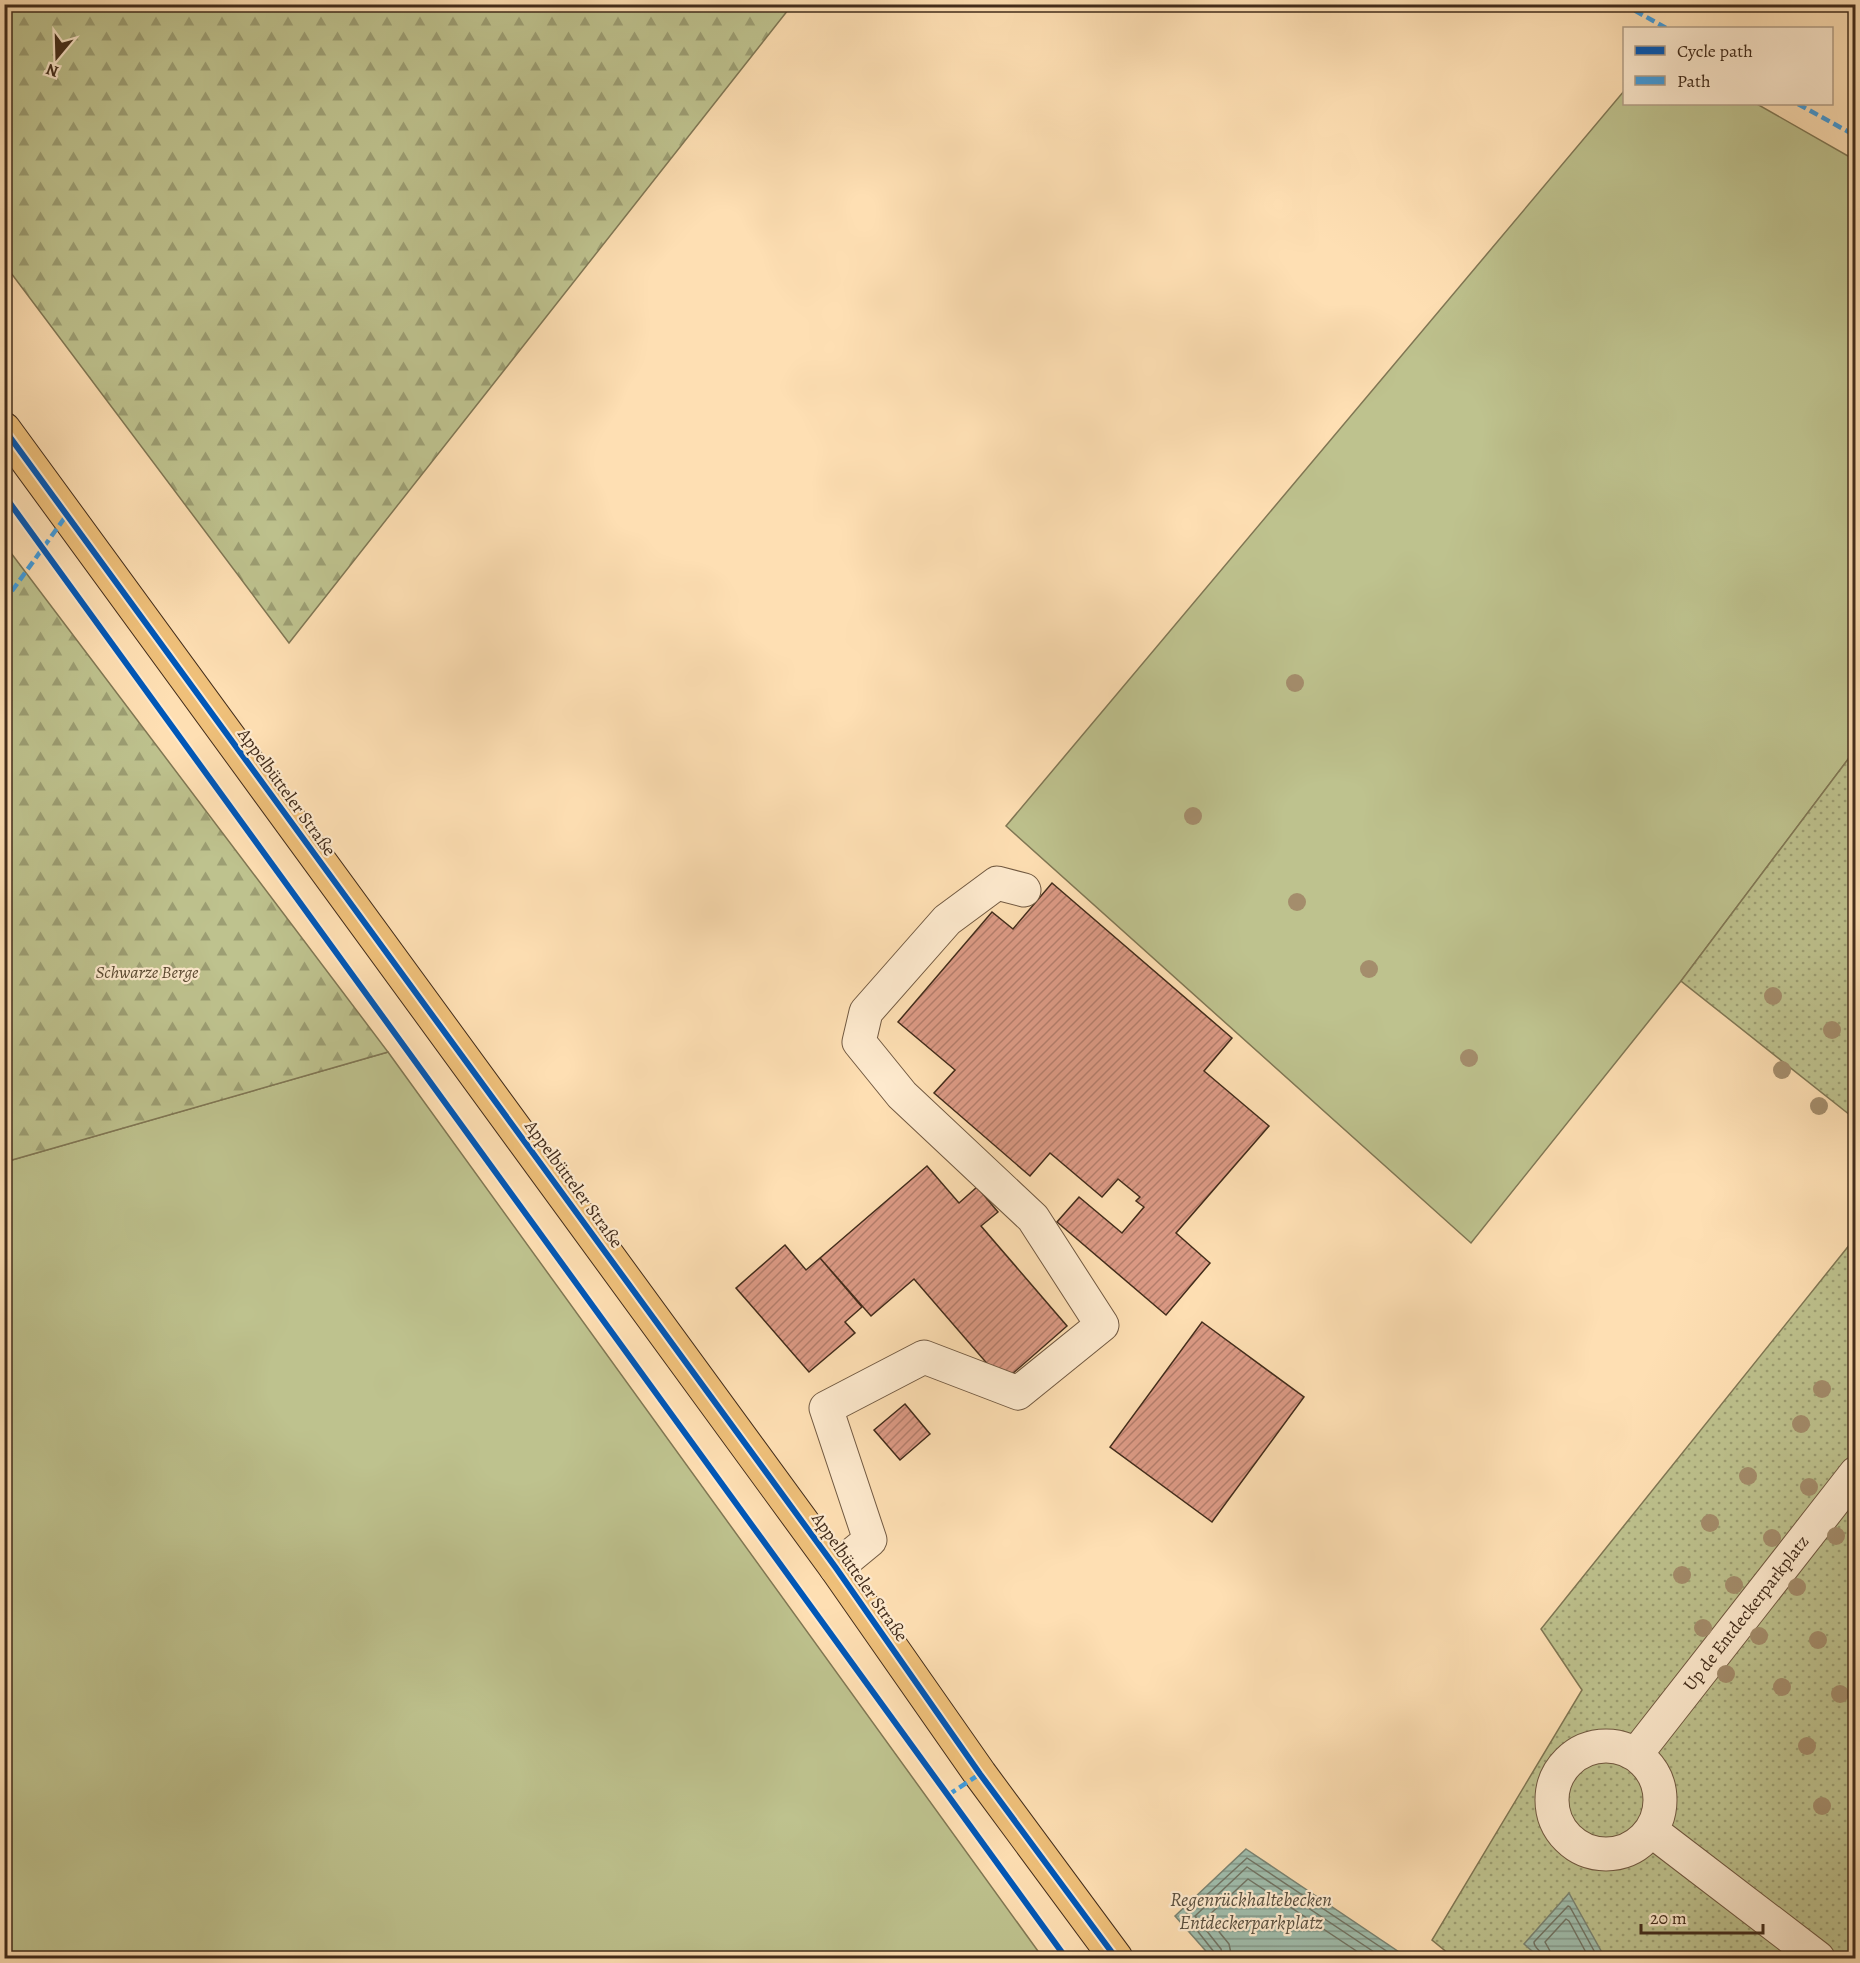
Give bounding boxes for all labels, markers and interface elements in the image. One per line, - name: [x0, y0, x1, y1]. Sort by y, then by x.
- north arrow: [27, 27, 87, 87]
- legend: [1623, 27, 1833, 105]
- text: Cycle path: [1677, 39, 1753, 63]
- text: N: [43, 58, 62, 83]
- text: Path: [1677, 69, 1711, 93]
- street label: Appelbütteler Straße: [232, 722, 342, 861]
- park label: Schwarze Berge: [95, 960, 199, 984]
- street label: Appelbütteler Straße: [519, 1114, 629, 1253]
- street label: Appelbütteler Straße: [806, 1507, 914, 1646]
- street label: Up de Entdeckerparkplatz: [1678, 1530, 1814, 1696]
- water label: Regenrückhaltebecken Entdeckerparkplatz: [1170, 1886, 1332, 1936]
- scale bar: [1641, 1897, 1762, 1935]
- text: 20 m: [1650, 1906, 1687, 1930]

